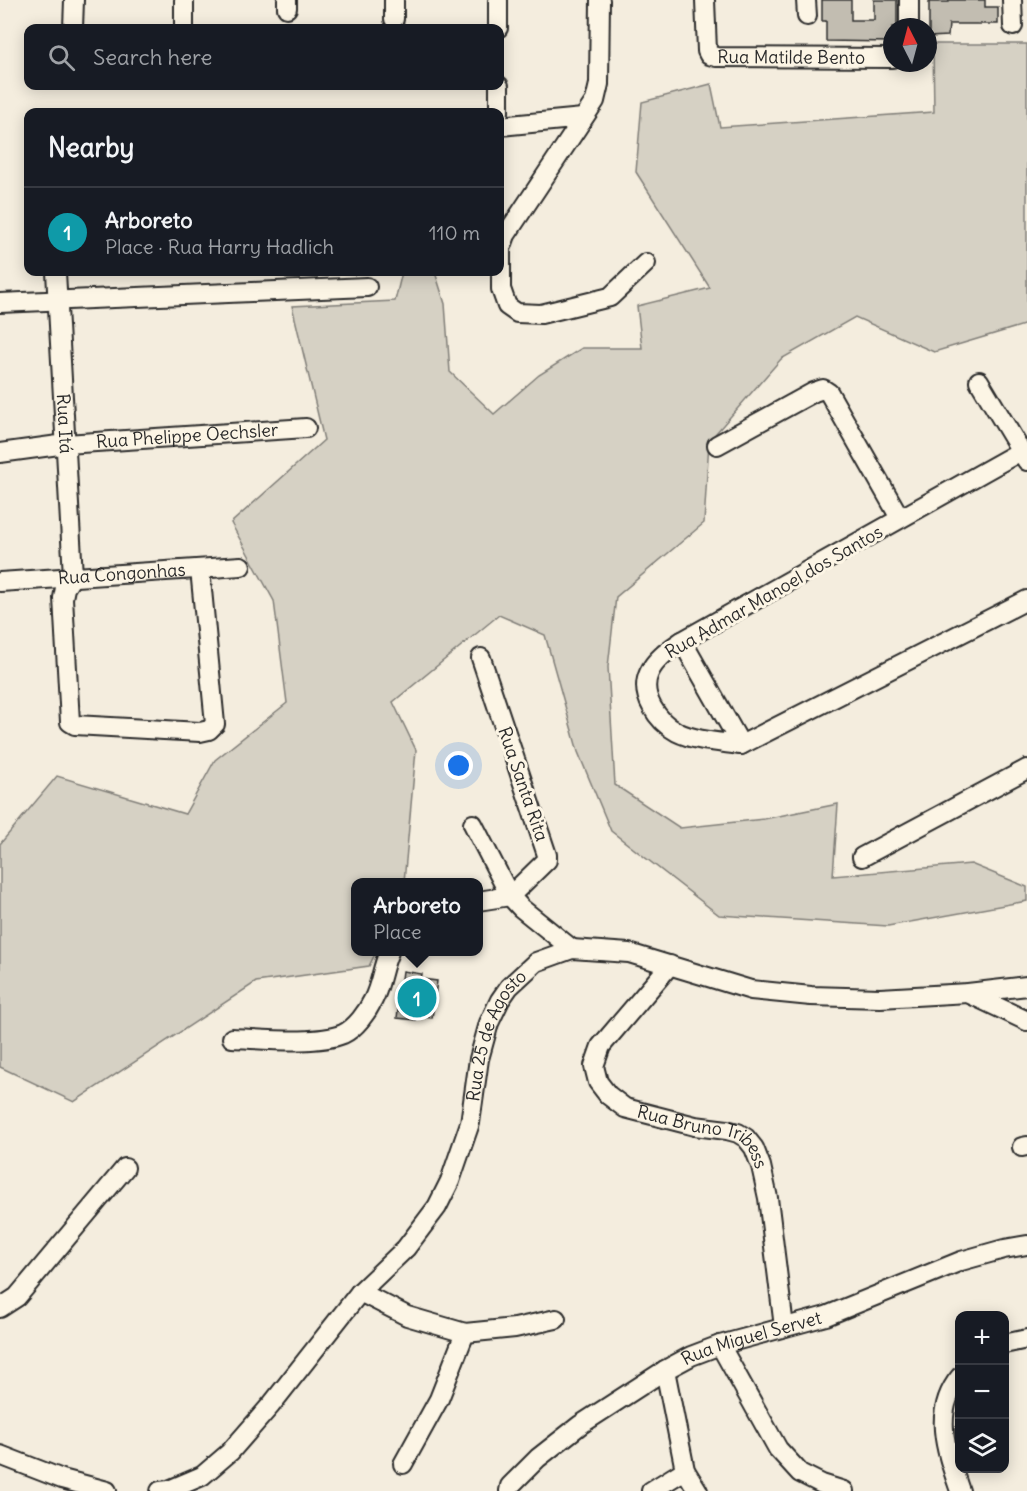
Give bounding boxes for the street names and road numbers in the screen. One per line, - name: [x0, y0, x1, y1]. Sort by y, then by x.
- street label: Rua Matilde Bento: [717, 45, 865, 69]
- street label: Rua Itá: [52, 393, 78, 454]
- street label: Rua Phelippe Oechsler: [95, 418, 280, 453]
- street label: Rua Admar Manoel dos Santos: [661, 520, 887, 663]
- street label: Rua Congonhas: [57, 558, 186, 589]
- street label: Rua Santa Rita: [493, 724, 554, 844]
- street label: Rua 25 de Agosto: [461, 965, 531, 1103]
- street label: Rua Bruno Tribess: [635, 1100, 773, 1172]
- street label: Rua Miguel Servet: [677, 1306, 824, 1370]

